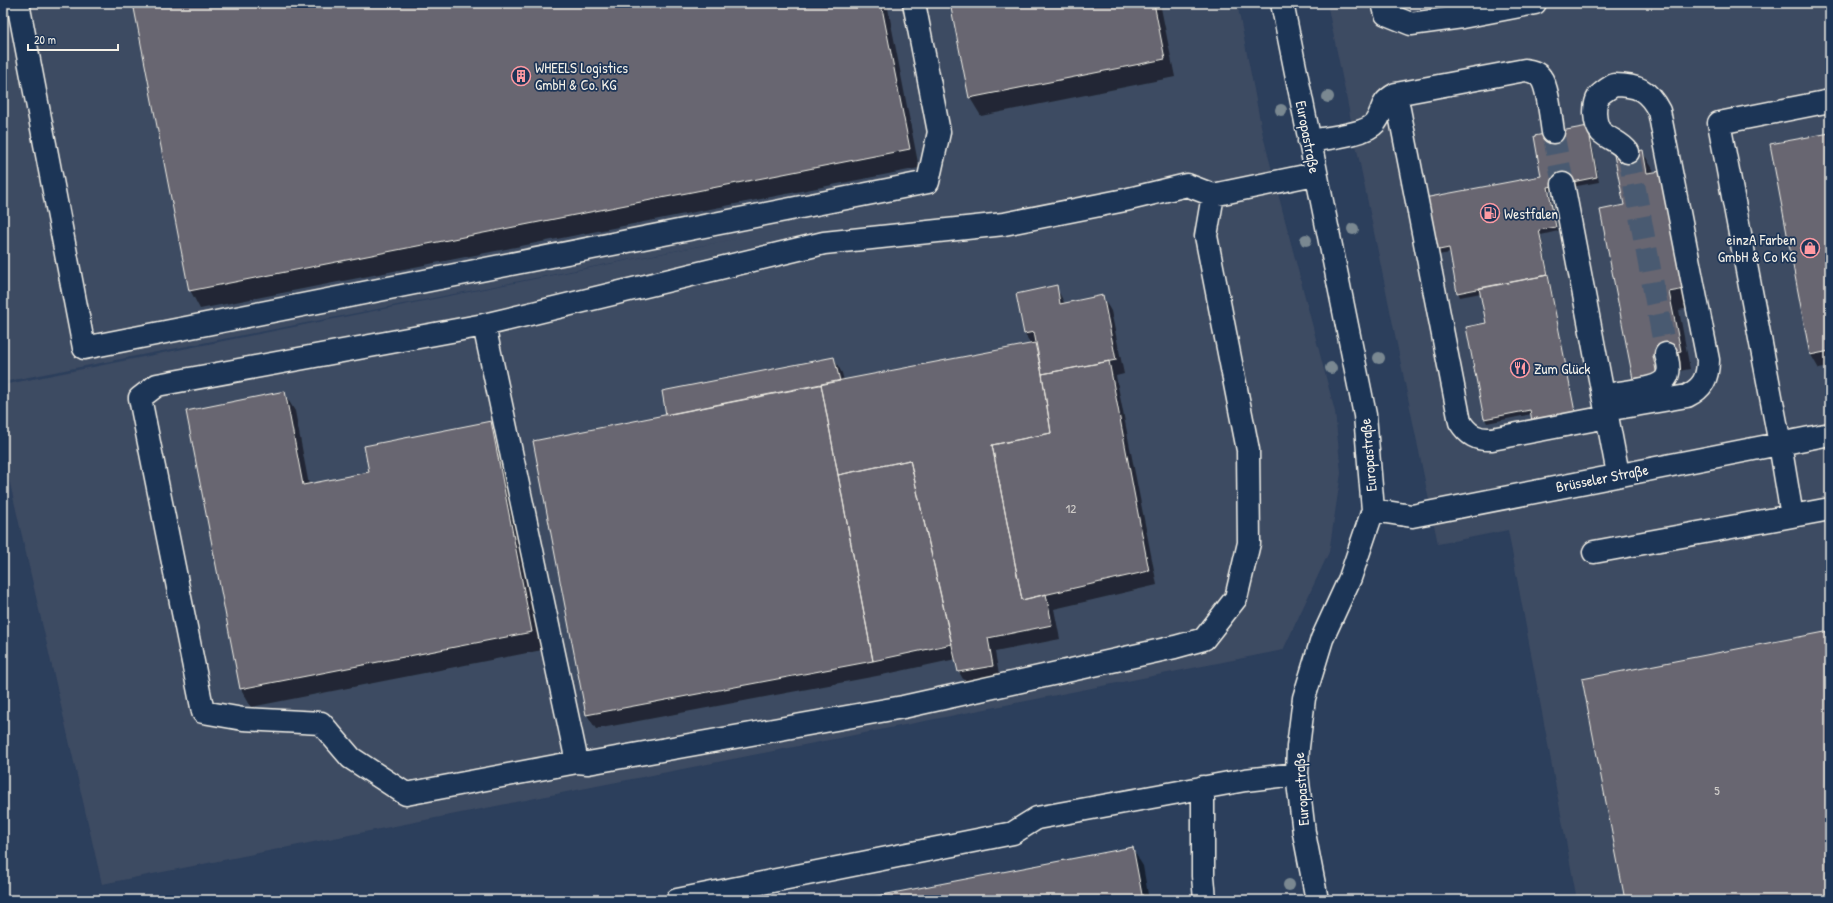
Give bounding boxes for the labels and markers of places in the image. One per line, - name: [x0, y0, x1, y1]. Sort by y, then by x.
- place label: WHEELS Logistics GmbH & Co. KG: [535, 57, 628, 95]
- building icon: WHEELS Logistics GmbH & Co. KG: [510, 65, 532, 87]
- fuel station icon: Westfalen: [1479, 202, 1501, 224]
- place label: Westfalen: [1504, 203, 1558, 224]
- place label: einzA Farben GmbH & Co KG: [1718, 229, 1797, 267]
- shop icon: einzA Farben GmbH & Co KG: [1799, 237, 1821, 259]
- restaurant icon: Zum Glück: [1509, 357, 1531, 379]
- place label: Zum Glück: [1534, 358, 1591, 379]

